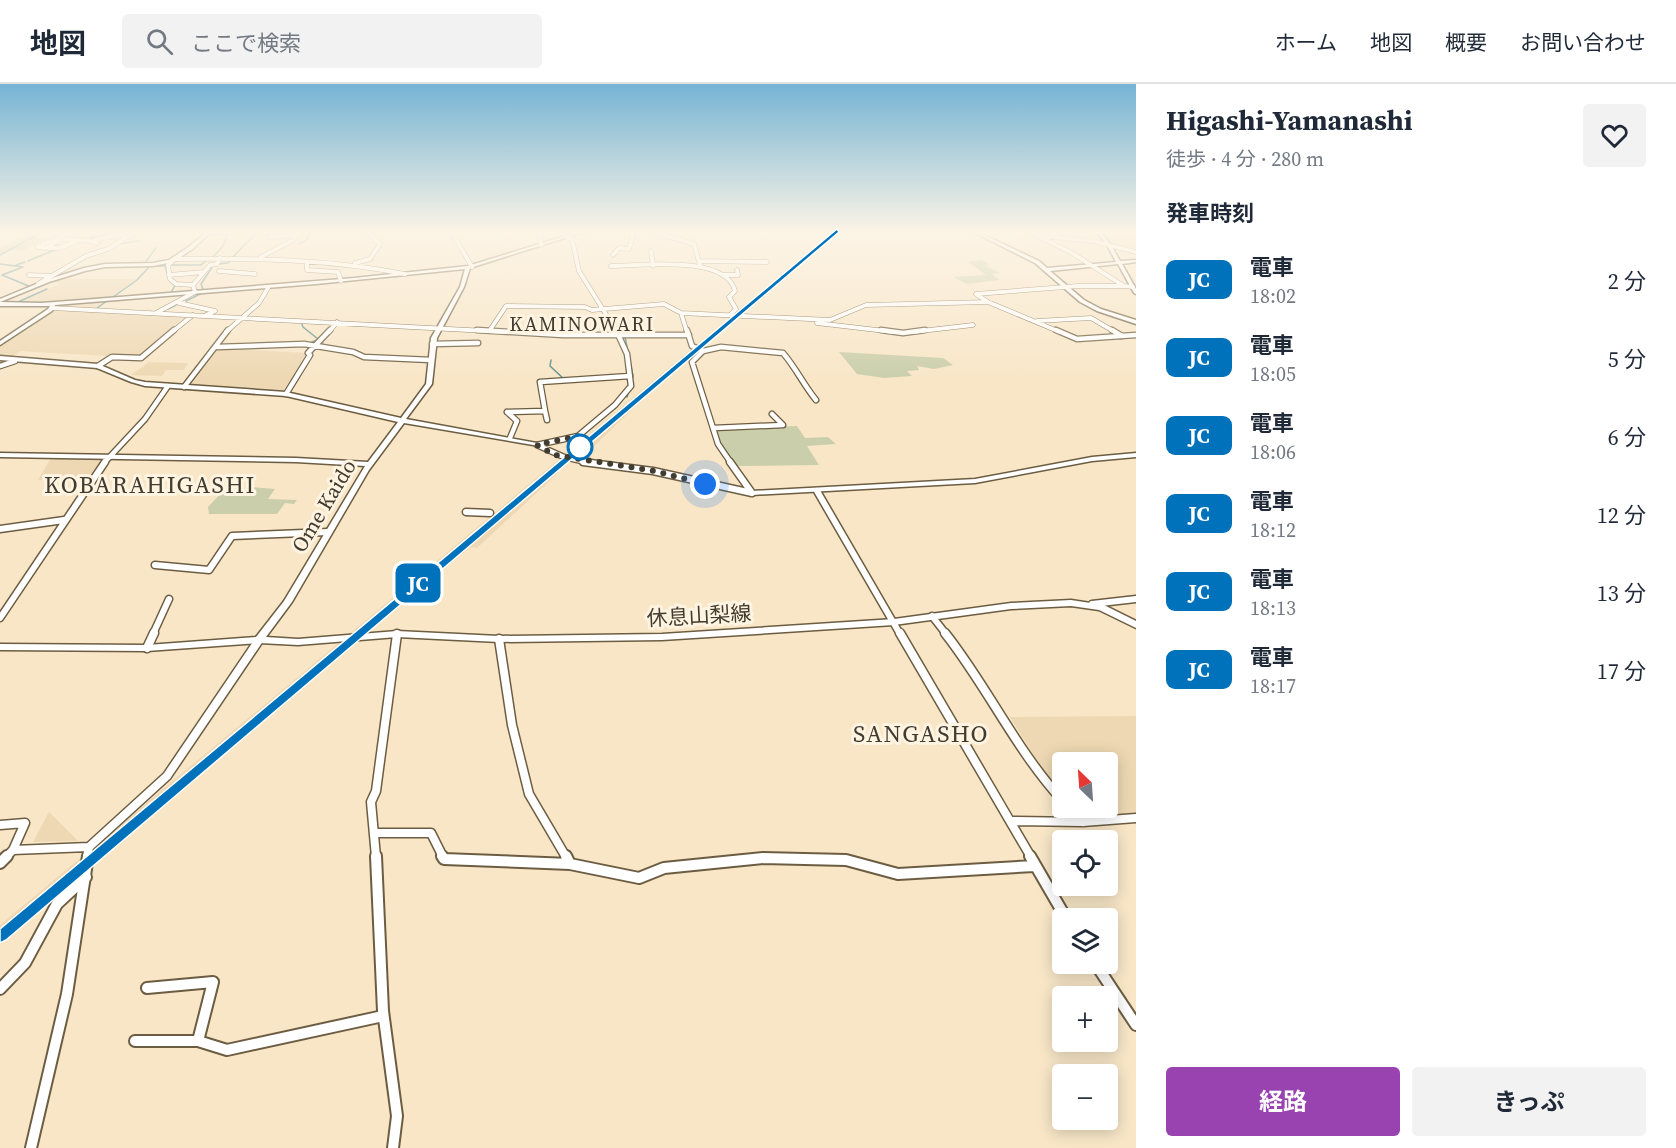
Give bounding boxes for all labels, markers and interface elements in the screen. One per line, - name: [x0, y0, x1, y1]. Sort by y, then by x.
- search box: [122, 14, 542, 68]
- text: 地図: [30, 24, 86, 62]
- icon: search: [143, 25, 176, 58]
- text: ここで検索: [191, 28, 301, 58]
- text: ホーム: [1275, 28, 1337, 57]
- text: 地図: [1370, 28, 1412, 57]
- text: 概要: [1445, 28, 1487, 57]
- text: お問い合わせ: [1520, 28, 1646, 57]
- text: Higashi-Yamanashi: [1166, 101, 1413, 139]
- button: heart: [1583, 104, 1646, 167]
- text: 徒歩 · 4 分 · 280 m: [1166, 145, 1324, 173]
- text: 発車時刻: [1166, 198, 1254, 228]
- text: 電車: [1250, 252, 1294, 282]
- text: JC: [1189, 265, 1210, 294]
- text: 2 分: [1608, 266, 1646, 296]
- text: 18:02: [1250, 282, 1296, 310]
- district label: KAMINOWARI: [509, 310, 655, 338]
- text: 電車: [1250, 330, 1294, 360]
- text: JC: [1189, 343, 1210, 372]
- text: 5 分: [1608, 344, 1646, 374]
- text: 18:05: [1250, 360, 1296, 388]
- text: 電車: [1250, 408, 1294, 438]
- text: JC: [1189, 421, 1210, 450]
- text: 6 分: [1608, 422, 1646, 452]
- unlabelled marker: [567, 434, 593, 460]
- text: 18:06: [1250, 438, 1296, 466]
- street label: Ome Kaido: [284, 454, 363, 558]
- district label: KOBARAHIGASHI: [44, 468, 256, 501]
- your location: [690, 469, 720, 499]
- text: 電車: [1250, 486, 1294, 516]
- text: JC: [1189, 499, 1210, 528]
- text: 12 分: [1597, 500, 1646, 530]
- text: 18:12: [1250, 516, 1296, 544]
- line badge: JC: [391, 564, 445, 602]
- text: 電車: [1250, 564, 1294, 594]
- text: JC: [408, 569, 429, 598]
- text: JC: [1189, 577, 1210, 606]
- text: 13 分: [1597, 578, 1646, 608]
- text: 18:13: [1250, 594, 1296, 622]
- street label: 休息山梨線: [646, 598, 752, 633]
- text: 電車: [1250, 642, 1294, 672]
- text: JC: [1189, 655, 1210, 684]
- text: 17 分: [1597, 656, 1646, 686]
- text: 18:17: [1250, 672, 1296, 700]
- district label: SANGASHO: [853, 717, 989, 750]
- north arrow: [1052, 752, 1118, 818]
- map controls: [1052, 752, 1118, 1130]
- button: locate: [1052, 830, 1118, 896]
- button: layers: [1052, 908, 1118, 974]
- button: +: [1052, 986, 1118, 1052]
- button: −: [1052, 1064, 1118, 1130]
- button: 経路: [1166, 1067, 1400, 1136]
- button: きっぷ: [1412, 1067, 1646, 1136]

